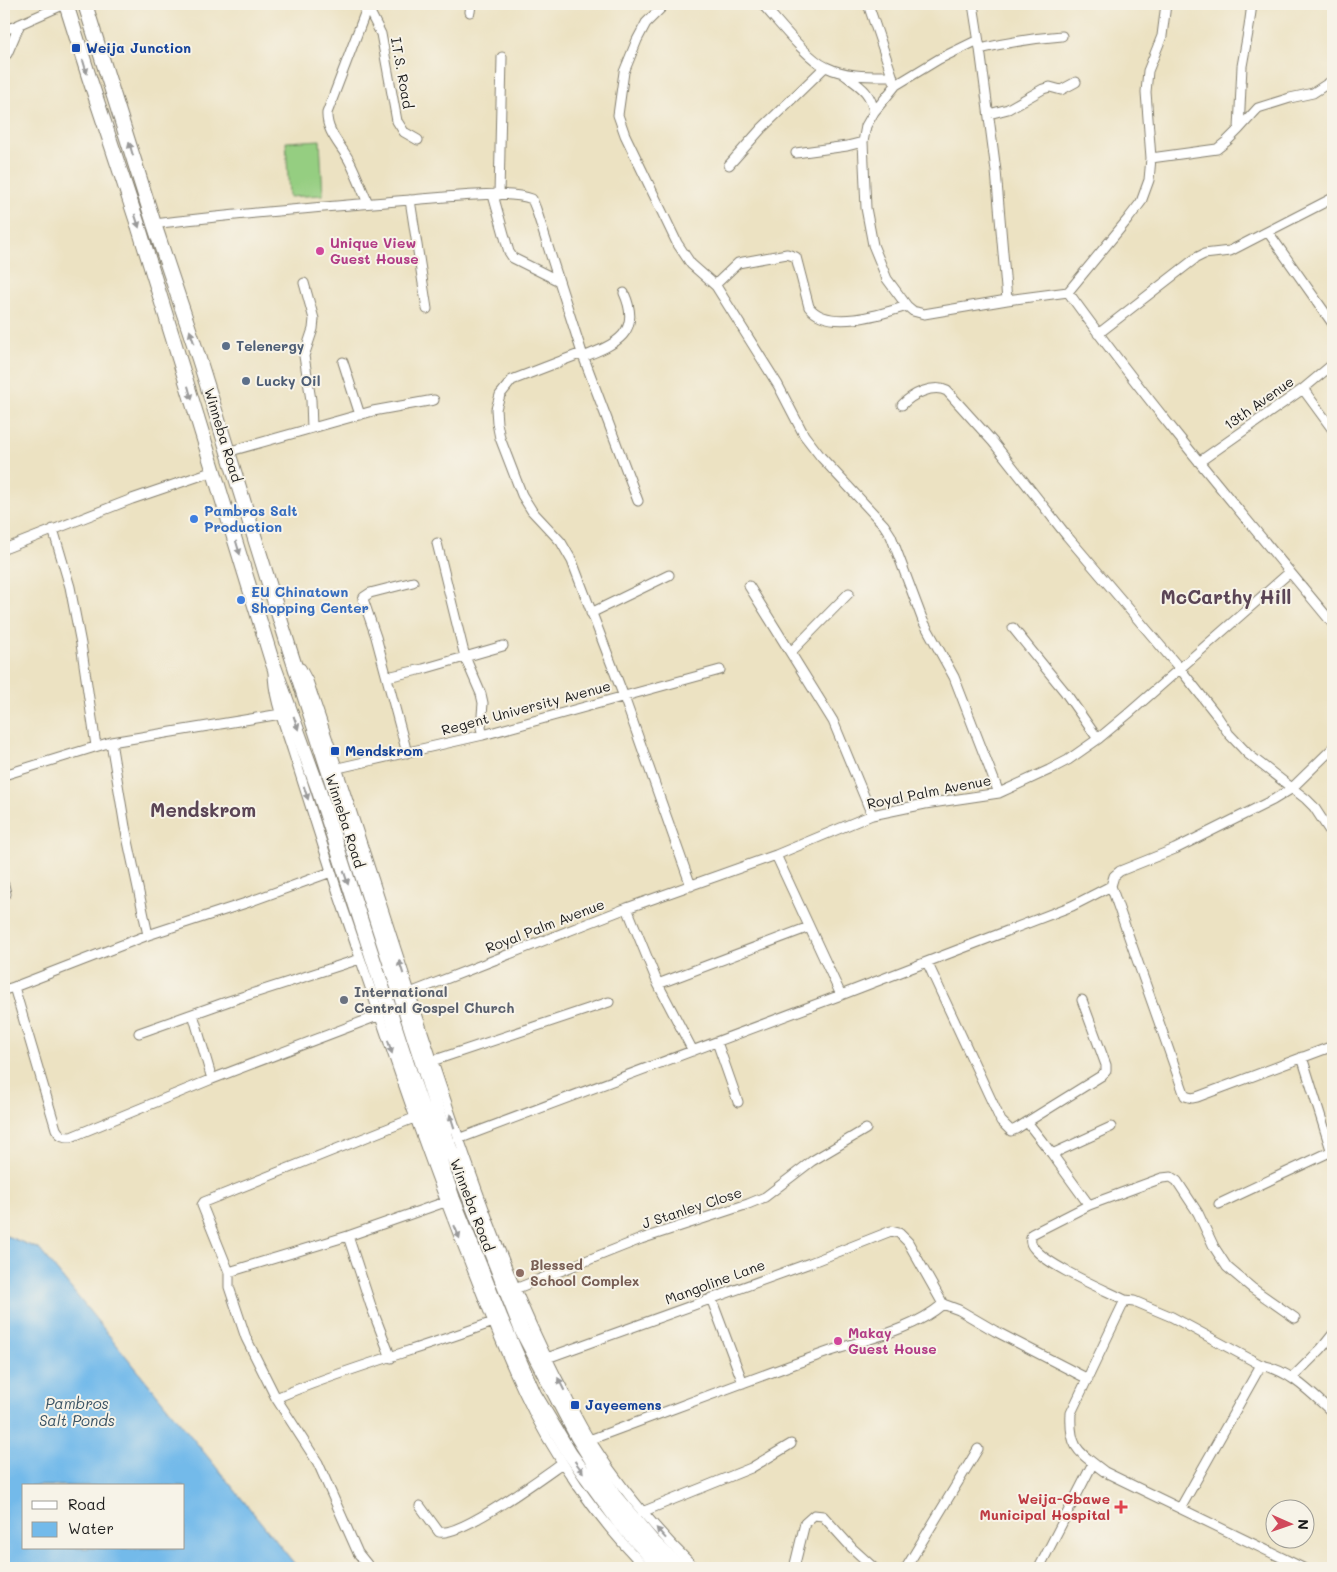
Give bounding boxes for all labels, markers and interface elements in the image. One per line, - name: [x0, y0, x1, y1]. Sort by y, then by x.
- street label: I.T.S. Road: [387, 36, 418, 110]
- place label: Weija Junction: [86, 38, 191, 57]
- marker: Weija Junction: [70, 42, 82, 54]
- one-way arrow: [82, 60, 90, 75]
- one-way arrow: [127, 141, 135, 156]
- one-way arrow: [133, 214, 141, 229]
- place label: Unique View Guest House: [330, 233, 419, 268]
- marker: Unique View Guest House: [314, 245, 326, 257]
- one-way arrow: [188, 329, 195, 344]
- place label: Telenergy: [236, 336, 305, 355]
- marker: Telenergy: [220, 340, 232, 352]
- place label: Lucky Oil: [256, 371, 321, 390]
- street label: 13th Avenue: [1220, 371, 1298, 434]
- marker: Lucky Oil: [240, 375, 252, 387]
- street label: Winneba Road: [200, 385, 247, 484]
- one-way arrow: [186, 386, 194, 401]
- place label: Pambros Salt Production: [204, 501, 297, 536]
- marker: Pambros Salt Production: [188, 513, 200, 525]
- one-way arrow: [235, 541, 243, 556]
- place label: EU Chinatown Shopping Center: [251, 582, 369, 617]
- district label: McCarthy Hill: [1161, 584, 1292, 609]
- marker: EU Chinatown Shopping Center: [235, 594, 247, 606]
- street label: Regent University Avenue: [439, 676, 613, 739]
- one-way arrow: [292, 716, 300, 731]
- place label: Mendskrom: [345, 741, 423, 760]
- marker: Mendskrom: [329, 745, 341, 757]
- street label: Royal Palm Avenue: [865, 770, 993, 813]
- street label: Winneba Road: [321, 771, 370, 870]
- one-way arrow: [303, 785, 310, 800]
- district label: Mendskrom: [150, 797, 256, 822]
- one-way arrow: [343, 870, 351, 885]
- street label: Royal Palm Avenue: [483, 894, 607, 957]
- one-way arrow: [397, 959, 405, 974]
- place label: International Central Gospel Church: [354, 982, 514, 1017]
- marker: International Central Gospel Church: [338, 994, 350, 1006]
- one-way arrow: [387, 1039, 394, 1054]
- one-way arrow: [447, 1114, 455, 1129]
- street label: Winneba Road: [446, 1156, 499, 1254]
- street label: J Stanley Close: [639, 1182, 744, 1233]
- one-way arrow: [453, 1225, 461, 1240]
- place label: Blessed School Complex: [530, 1255, 639, 1290]
- street label: Mangoline Lane: [662, 1255, 768, 1308]
- marker: Blessed School Complex: [514, 1267, 526, 1279]
- place label: Makay Guest House: [848, 1323, 937, 1358]
- marker: Makay Guest House: [832, 1335, 844, 1347]
- one-way arrow: [557, 1377, 565, 1392]
- water label: Pambros Salt Ponds: [39, 1393, 115, 1430]
- place label: Jayeemens: [585, 1395, 662, 1414]
- marker: Jayeemens: [569, 1399, 581, 1411]
- one-way arrow: [574, 1460, 584, 1473]
- legend: [22, 1484, 185, 1550]
- place label: Weija-Gbawe Municipal Hospital: [980, 1489, 1110, 1524]
- text: Road: [68, 1494, 105, 1514]
- marker: Weija-Gbawe Municipal Hospital: [1114, 1500, 1128, 1514]
- north arrow: [1264, 1500, 1314, 1550]
- text: Water: [68, 1518, 114, 1538]
- text: N: [1294, 1519, 1313, 1530]
- one-way arrow: [655, 1528, 667, 1540]

